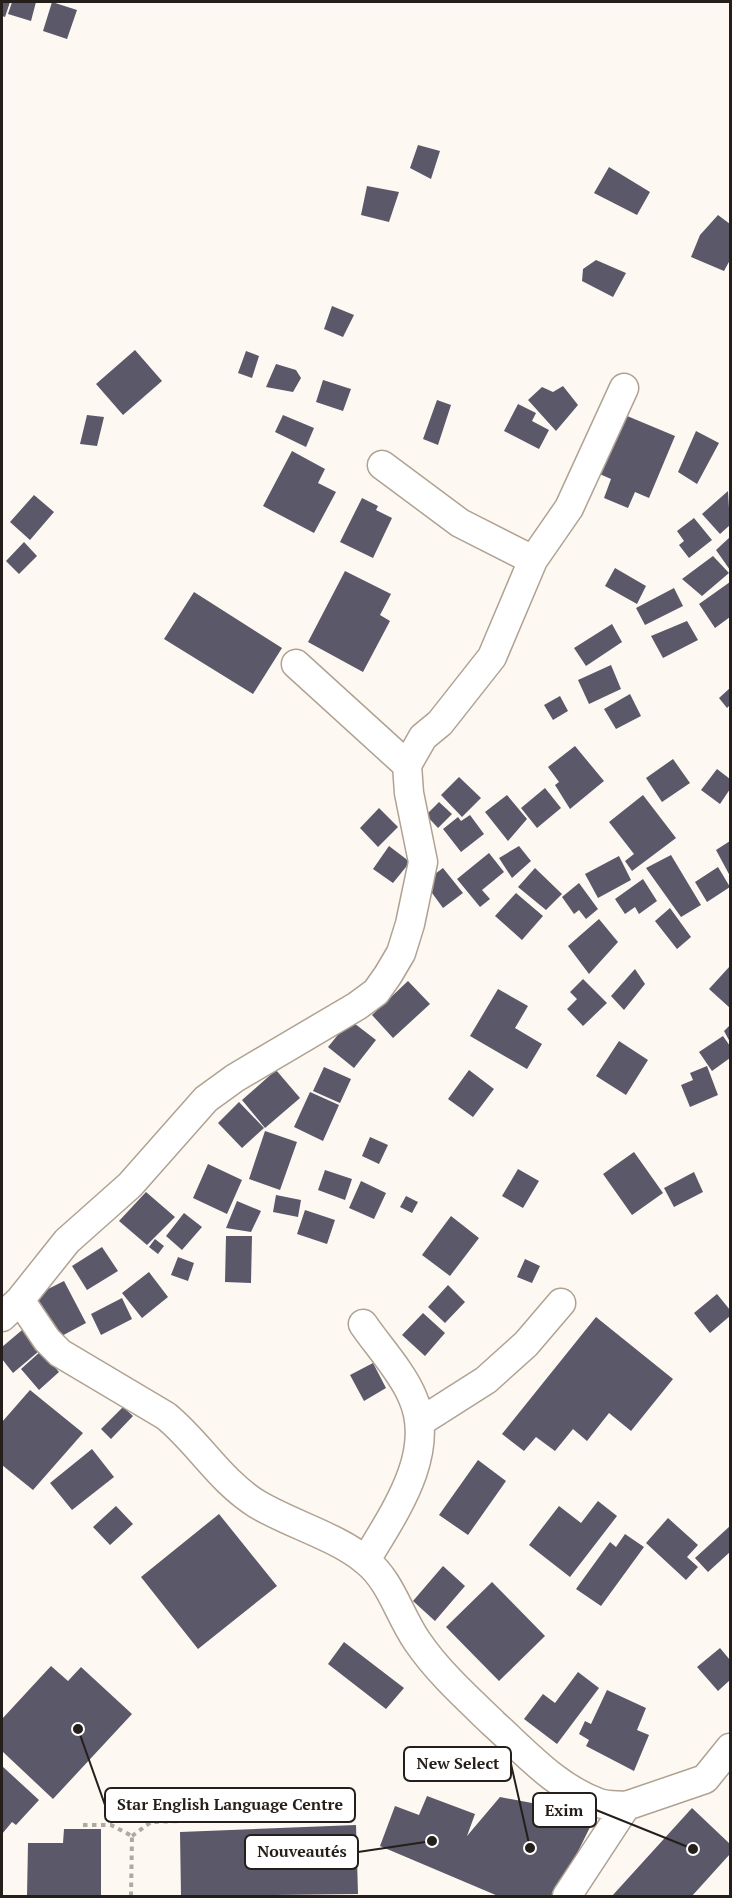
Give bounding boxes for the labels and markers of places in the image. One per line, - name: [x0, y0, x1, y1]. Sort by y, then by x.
- callout: New Select: [404, 1747, 511, 1781]
- callout: Star English Language Centre: [105, 1788, 355, 1822]
- callout: Exim: [533, 1793, 596, 1827]
- callout: Nouveautés: [245, 1835, 358, 1869]

